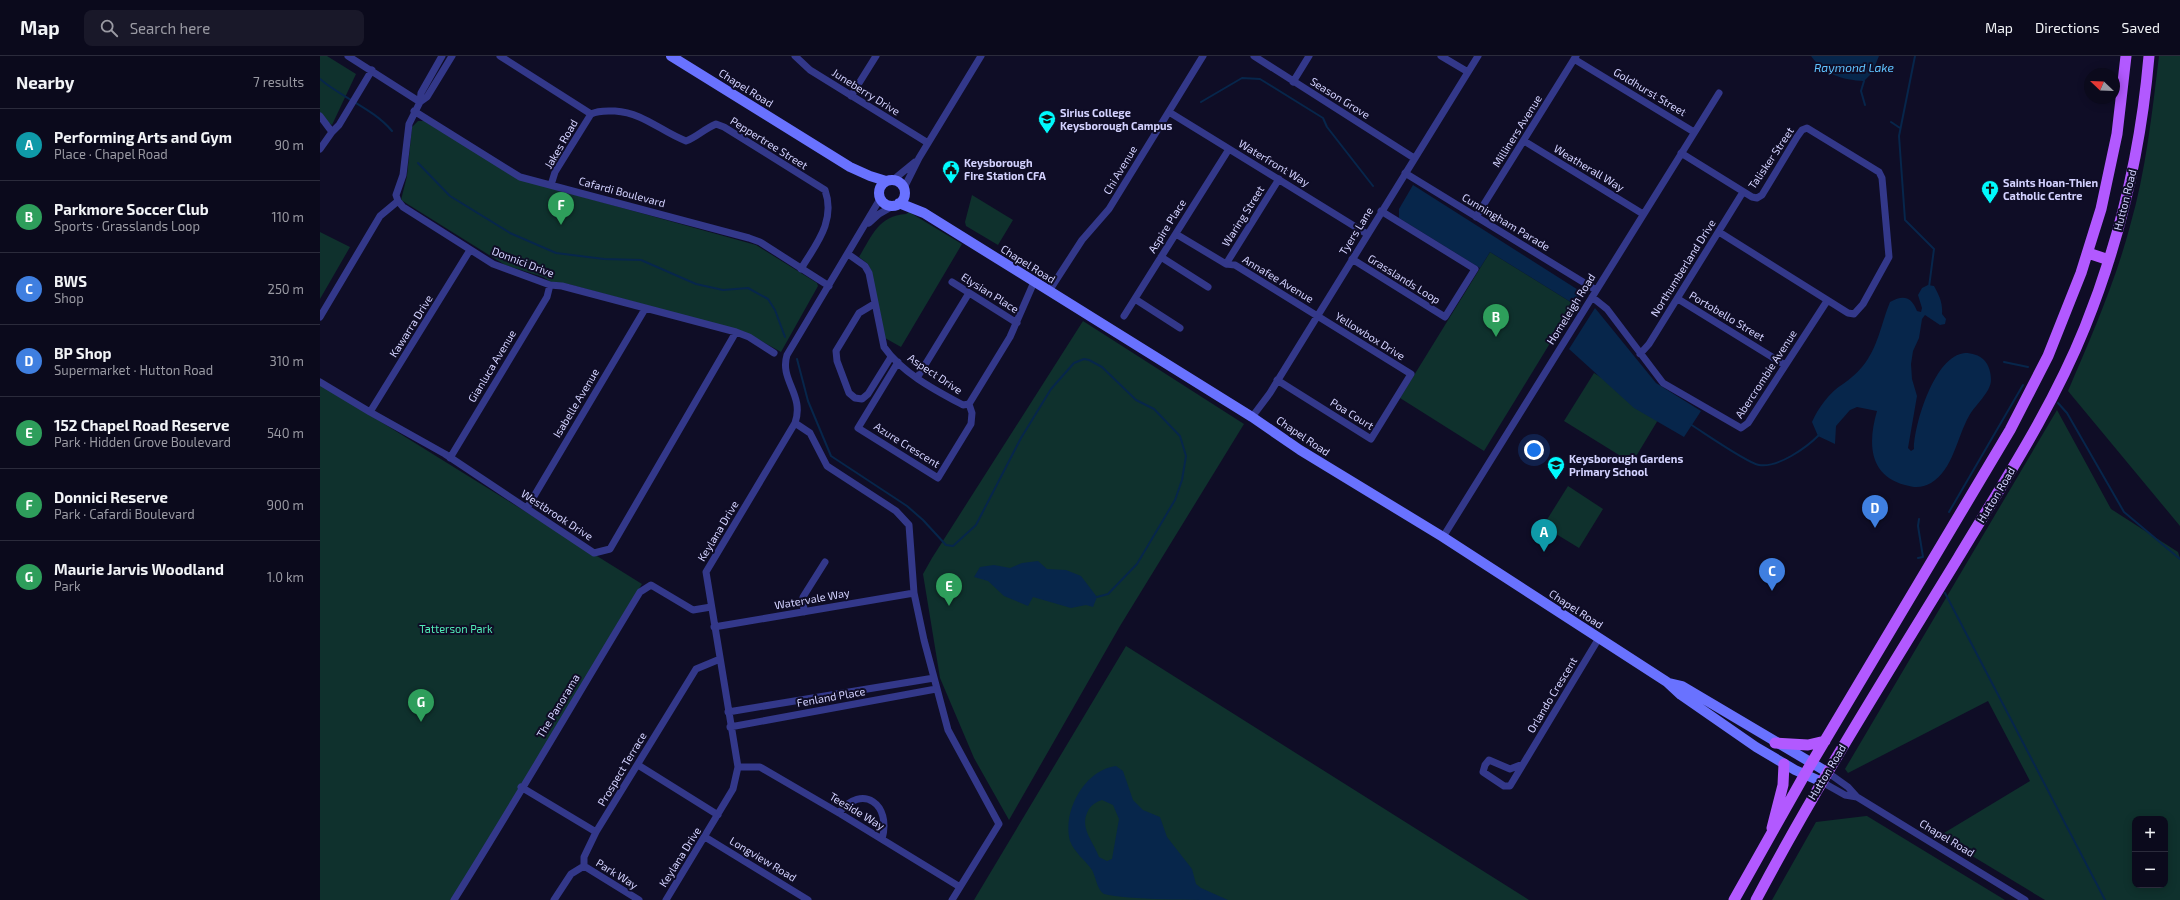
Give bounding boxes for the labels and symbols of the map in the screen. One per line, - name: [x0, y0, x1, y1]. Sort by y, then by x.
- water label: Raymond Lake: [1814, 60, 1895, 75]
- street label: Goldhurst Street: [1612, 65, 1689, 118]
- street label: Chapel Road: [717, 66, 776, 109]
- street label: Juneberry Drive: [830, 66, 903, 118]
- north arrow: [2084, 68, 2120, 104]
- street label: Season Grove: [1308, 74, 1373, 121]
- street label: Milliners Avenue: [1489, 92, 1544, 169]
- place label: Sirius College Keysborough Campus: [1060, 106, 1173, 133]
- school or university icon: Sirius College Keysborough Campus: [1037, 109, 1057, 134]
- street label: Peppertree Street: [728, 114, 810, 172]
- street label: Jakes Road: [541, 117, 580, 171]
- street label: Talisker Street: [1745, 124, 1796, 191]
- street label: Waterfront Way: [1236, 136, 1312, 189]
- street label: Weatherall Way: [1552, 141, 1627, 194]
- street label: Chi Avenue: [1100, 143, 1139, 196]
- place label: Keysborough Fire Station CFA: [964, 156, 1047, 182]
- public building icon: Keysborough Fire Station CFA: [941, 159, 961, 184]
- street label: Hutton Road: [2111, 168, 2138, 232]
- street label: Cafardi Boulevard: [577, 174, 667, 209]
- place label: Saints Hoan-Thien Catholic Centre: [2003, 176, 2098, 202]
- church icon: Saints Hoan-Thien Catholic Centre: [1980, 179, 2000, 204]
- street label: Waring Street: [1219, 183, 1266, 248]
- street label: Cunningham Parade: [1460, 190, 1553, 253]
- pin: F: [548, 192, 574, 225]
- street label: Aspire Place: [1145, 196, 1188, 255]
- street label: Tyers Lane: [1336, 204, 1375, 257]
- street label: Northumberland Drive: [1647, 217, 1718, 319]
- street label: Chapel Road: [999, 242, 1058, 285]
- street label: Donnici Drive: [490, 244, 556, 279]
- street label: Grasslands Loop: [1366, 251, 1443, 306]
- street label: Annafee Avenue: [1240, 252, 1316, 305]
- street label: Elysian Place: [959, 270, 1021, 315]
- street label: Homeleigh Road: [1544, 271, 1598, 347]
- street label: Portobello Street: [1687, 288, 1767, 343]
- street label: Kawarra Drive: [386, 292, 435, 359]
- pin: B: [1483, 304, 1509, 337]
- street label: Yellowbox Drive: [1333, 309, 1408, 362]
- street label: Gianluca Avenue: [465, 327, 518, 404]
- street label: Abercrombie Avenue: [1732, 327, 1799, 420]
- street label: Aspect Drive: [906, 351, 965, 397]
- street label: Isabelle Avenue: [550, 366, 601, 440]
- street label: Poa Court: [1328, 395, 1376, 432]
- street label: Chapel Road: [1274, 413, 1333, 458]
- street label: Azure Crescent: [872, 419, 943, 470]
- your location: [1524, 440, 1544, 460]
- place label: Keysborough Gardens Primary School: [1569, 452, 1683, 479]
- school or university icon: Keysborough Gardens Primary School: [1546, 455, 1566, 480]
- street label: Hutton Road: [1974, 465, 2017, 525]
- street label: Westbrook Drive: [519, 487, 596, 543]
- pin: D: [1862, 495, 1888, 528]
- street label: Keylana Drive: [694, 498, 741, 563]
- pin: A: [1531, 519, 1557, 552]
- pin: C: [1759, 558, 1785, 591]
- pin: E: [936, 573, 962, 606]
- street label: Watervale Way: [773, 585, 851, 612]
- street label: Chapel Road: [1547, 586, 1606, 631]
- park label: Tatterson Park: [419, 622, 493, 635]
- street label: Orlando Crescent: [1524, 654, 1579, 735]
- street label: The Panorama: [533, 671, 582, 740]
- street label: Fenland Place: [796, 684, 866, 709]
- pin: G: [408, 689, 434, 722]
- street label: Prospect Terrace: [594, 729, 649, 808]
- street label: Hutton Road: [1805, 742, 1848, 802]
- street label: Teeside Way: [827, 789, 887, 832]
- street label: Chapel Road: [1917, 816, 1977, 859]
- street label: Keylana Drive: [656, 824, 703, 889]
- street label: Longview Road: [728, 834, 799, 884]
- street label: Park Way: [594, 856, 641, 892]

